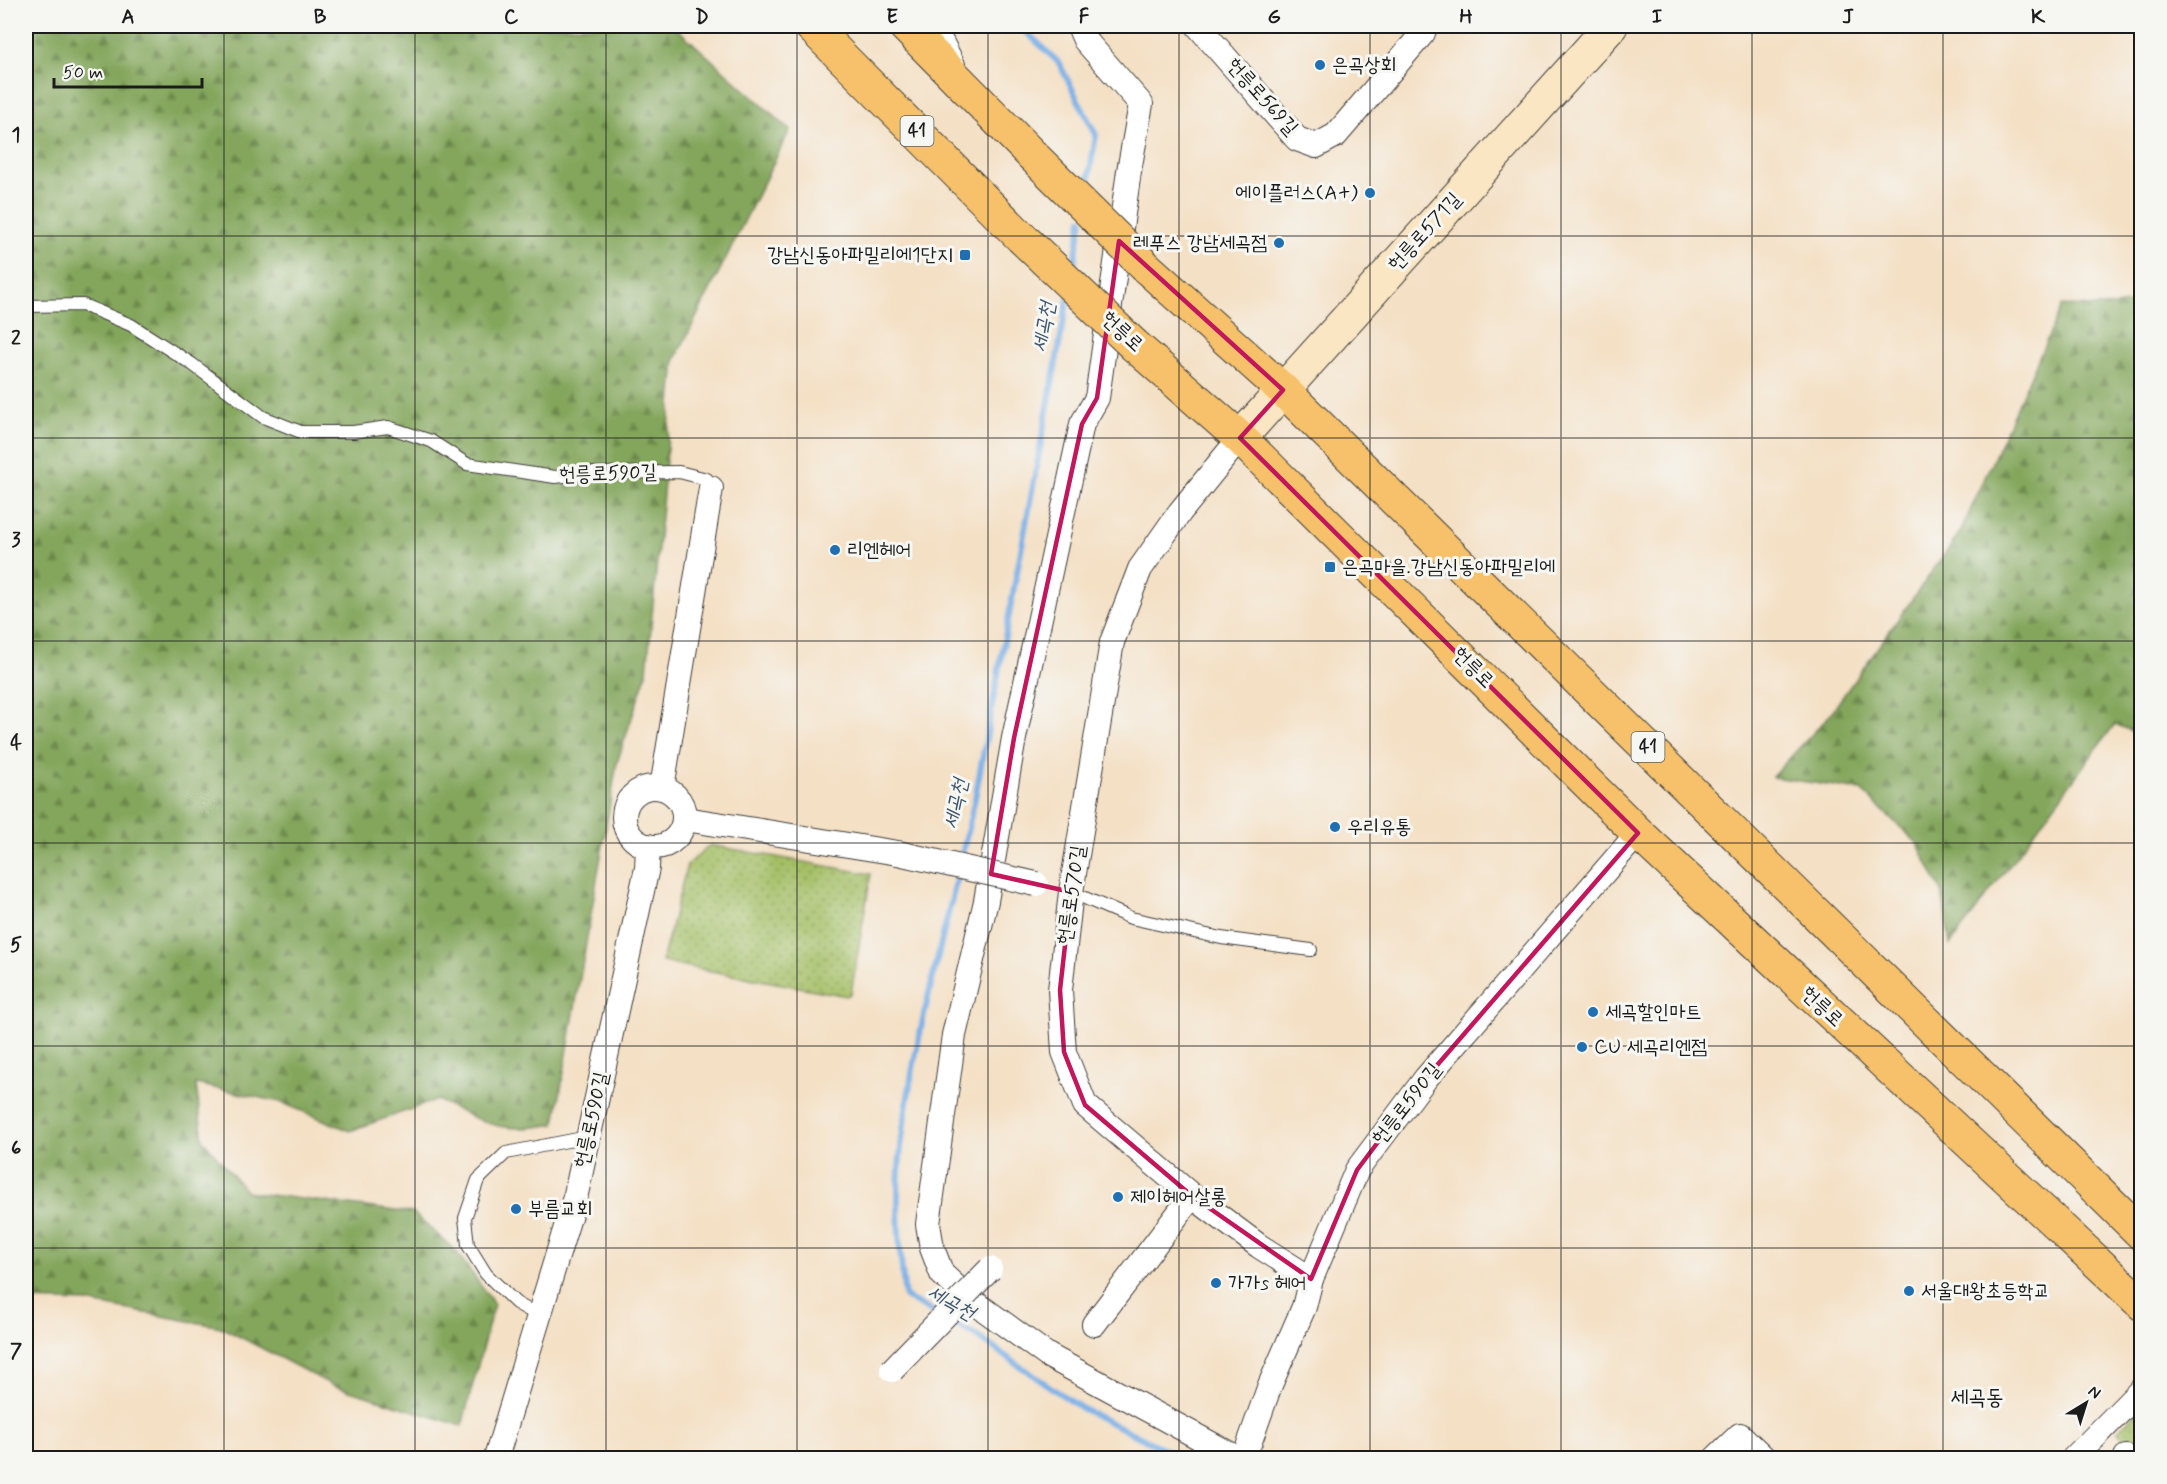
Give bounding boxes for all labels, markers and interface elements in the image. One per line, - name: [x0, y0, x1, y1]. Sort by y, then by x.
- text: A: [121, 4, 135, 31]
- text: B: [314, 4, 327, 31]
- text: C: [504, 4, 519, 31]
- text: D: [695, 4, 709, 31]
- text: E: [886, 4, 898, 31]
- text: F: [1079, 4, 1090, 31]
- text: G: [1267, 4, 1281, 31]
- text: H: [1459, 4, 1473, 31]
- text: I: [1652, 4, 1662, 31]
- text: J: [1842, 4, 1854, 31]
- text: K: [2031, 4, 2046, 31]
- scale bar: [54, 51, 202, 89]
- place label: 은곡상회: [1332, 52, 1396, 79]
- street label: 헌릉로569길: [1220, 53, 1304, 141]
- marker: 은곡상회: [1313, 58, 1327, 72]
- text: 50 m: [63, 61, 103, 85]
- road number: 41: [900, 116, 934, 146]
- text: 1: [12, 122, 20, 149]
- place label: 에이플러스(A+): [1235, 180, 1358, 207]
- marker: 에이플러스(A+): [1363, 186, 1377, 200]
- street label: 헌릉로571길: [1382, 187, 1468, 277]
- place label: 레푸스 강남세곡점: [1133, 230, 1267, 257]
- marker: 레푸스 강남세곡점: [1272, 236, 1286, 250]
- place label: 강남신동아파밀리에1단지: [767, 242, 953, 269]
- marker: 강남신동아파밀리에1단지: [958, 248, 972, 262]
- water label: 세곡천: [1026, 298, 1063, 354]
- street label: 헌릉로: [1095, 306, 1149, 358]
- text: 2: [11, 325, 21, 352]
- street label: 헌릉로590길: [559, 459, 657, 489]
- text: 3: [11, 527, 21, 554]
- place label: 리엔헤어: [847, 537, 911, 564]
- marker: 리엔헤어: [828, 543, 842, 557]
- place label: 은곡마을.강남신동아파밀리에: [1342, 554, 1555, 581]
- marker: 은곡마을.강남신동아파밀리에: [1323, 560, 1337, 574]
- street label: 헌릉로: [1446, 641, 1500, 695]
- text: 4: [10, 730, 22, 757]
- road number: 41: [1632, 732, 1664, 762]
- water label: 세곡천: [937, 774, 975, 832]
- place label: 우리유통: [1347, 814, 1411, 841]
- marker: 우리유통: [1328, 820, 1342, 834]
- street label: 헌릉로570길: [1052, 844, 1092, 946]
- text: 5: [10, 932, 22, 959]
- street label: 헌릉로: [1795, 981, 1849, 1033]
- place label: 세곡할인마트: [1605, 999, 1702, 1026]
- marker: 세곡할인마트: [1586, 1005, 1600, 1019]
- place label: CU 세곡리엔점: [1594, 1034, 1707, 1061]
- marker: CU 세곡리엔점: [1575, 1040, 1589, 1054]
- street label: 헌릉로590길: [1366, 1057, 1448, 1151]
- street label: 헌릉로590길: [569, 1070, 615, 1170]
- text: 6: [11, 1135, 21, 1162]
- place label: 제이헤어살롱: [1130, 1184, 1227, 1211]
- marker: 제이헤어살롱: [1111, 1190, 1125, 1204]
- place label: 부름교회: [528, 1196, 592, 1223]
- marker: 부름교회: [509, 1202, 523, 1216]
- place label: 가가s 헤어: [1228, 1270, 1307, 1297]
- marker: 가가s 헤어: [1209, 1276, 1223, 1290]
- water label: 세곡천: [922, 1278, 982, 1329]
- place label: 서울대왕초등학교: [1921, 1278, 2050, 1305]
- marker: 서울대왕초등학교: [1902, 1284, 1916, 1298]
- text: 7: [10, 1338, 22, 1365]
- north arrow: [2056, 1373, 2116, 1433]
- text: N: [2084, 1381, 2105, 1404]
- district label: 세곡동: [1950, 1384, 2004, 1412]

